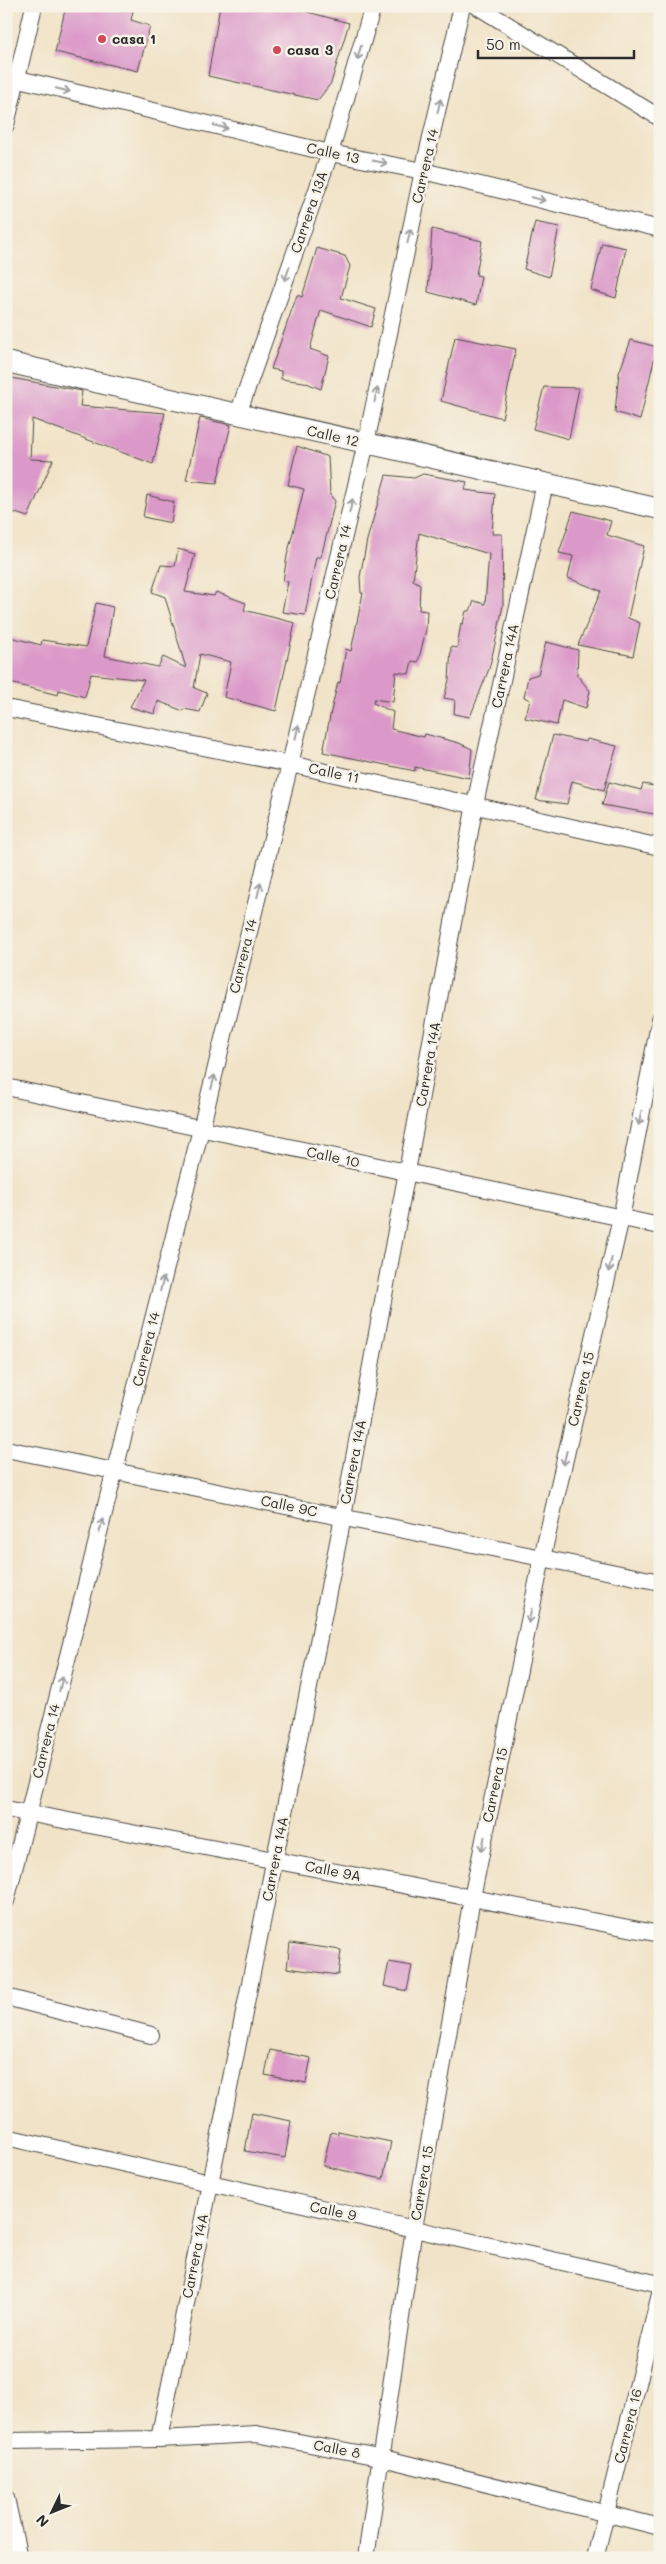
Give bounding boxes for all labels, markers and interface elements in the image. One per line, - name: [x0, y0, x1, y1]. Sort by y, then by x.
- scale bar: [478, 28, 635, 60]
- place label: casa 1: [112, 29, 156, 48]
- marker: casa 1: [96, 33, 108, 45]
- text: 50 m: [486, 34, 521, 54]
- place label: casa 3: [287, 40, 333, 59]
- marker: casa 3: [271, 44, 283, 56]
- one-way arrow: [353, 45, 363, 61]
- one-way arrow: [55, 86, 71, 95]
- one-way arrow: [435, 99, 444, 115]
- one-way arrow: [213, 123, 229, 132]
- street label: Carrera 14: [407, 126, 443, 205]
- street label: Calle 13: [305, 138, 361, 167]
- one-way arrow: [372, 158, 388, 168]
- street label: Carrera 13A: [286, 168, 331, 256]
- one-way arrow: [530, 195, 546, 204]
- one-way arrow: [405, 229, 415, 245]
- one-way arrow: [282, 266, 291, 281]
- one-way arrow: [372, 388, 381, 404]
- street label: Calle 12: [305, 420, 361, 451]
- one-way arrow: [347, 498, 356, 514]
- street label: Carrera 14: [320, 522, 356, 601]
- street label: Carrera 14A: [486, 622, 523, 710]
- one-way arrow: [293, 725, 302, 741]
- street label: Calle 11: [307, 758, 361, 787]
- one-way arrow: [255, 883, 264, 899]
- street label: Carrera 14: [224, 916, 261, 995]
- street label: Carrera 14A: [411, 1020, 444, 1108]
- one-way arrow: [209, 1074, 218, 1090]
- one-way arrow: [635, 1110, 645, 1126]
- street label: Calle 10: [305, 1142, 362, 1171]
- one-way arrow: [605, 1257, 614, 1273]
- one-way arrow: [158, 1276, 167, 1292]
- street label: Carrera 14: [127, 1309, 164, 1388]
- street label: Carrera 15: [563, 1350, 598, 1428]
- street label: Carrera 14A: [335, 1418, 370, 1506]
- one-way arrow: [560, 1449, 569, 1465]
- street label: Calle 9C: [259, 1490, 319, 1521]
- one-way arrow: [97, 1519, 106, 1535]
- one-way arrow: [525, 1608, 534, 1624]
- one-way arrow: [57, 1676, 66, 1692]
- street label: Carrera 14: [27, 1701, 64, 1780]
- street label: Carrera 15: [477, 1746, 512, 1824]
- street label: Carrera 14A: [257, 1815, 292, 1903]
- one-way arrow: [478, 1836, 488, 1852]
- street label: Calle 9A: [303, 1856, 363, 1885]
- street label: Carrera 15: [406, 2144, 437, 2222]
- street label: Calle 9: [308, 2196, 358, 2225]
- street label: Carrera 14A: [177, 2212, 212, 2300]
- street label: Carrera 16: [609, 2387, 646, 2465]
- street label: Calle 8: [312, 2435, 362, 2462]
- north arrow: [28, 2486, 78, 2536]
- text: N: [32, 2511, 53, 2532]

